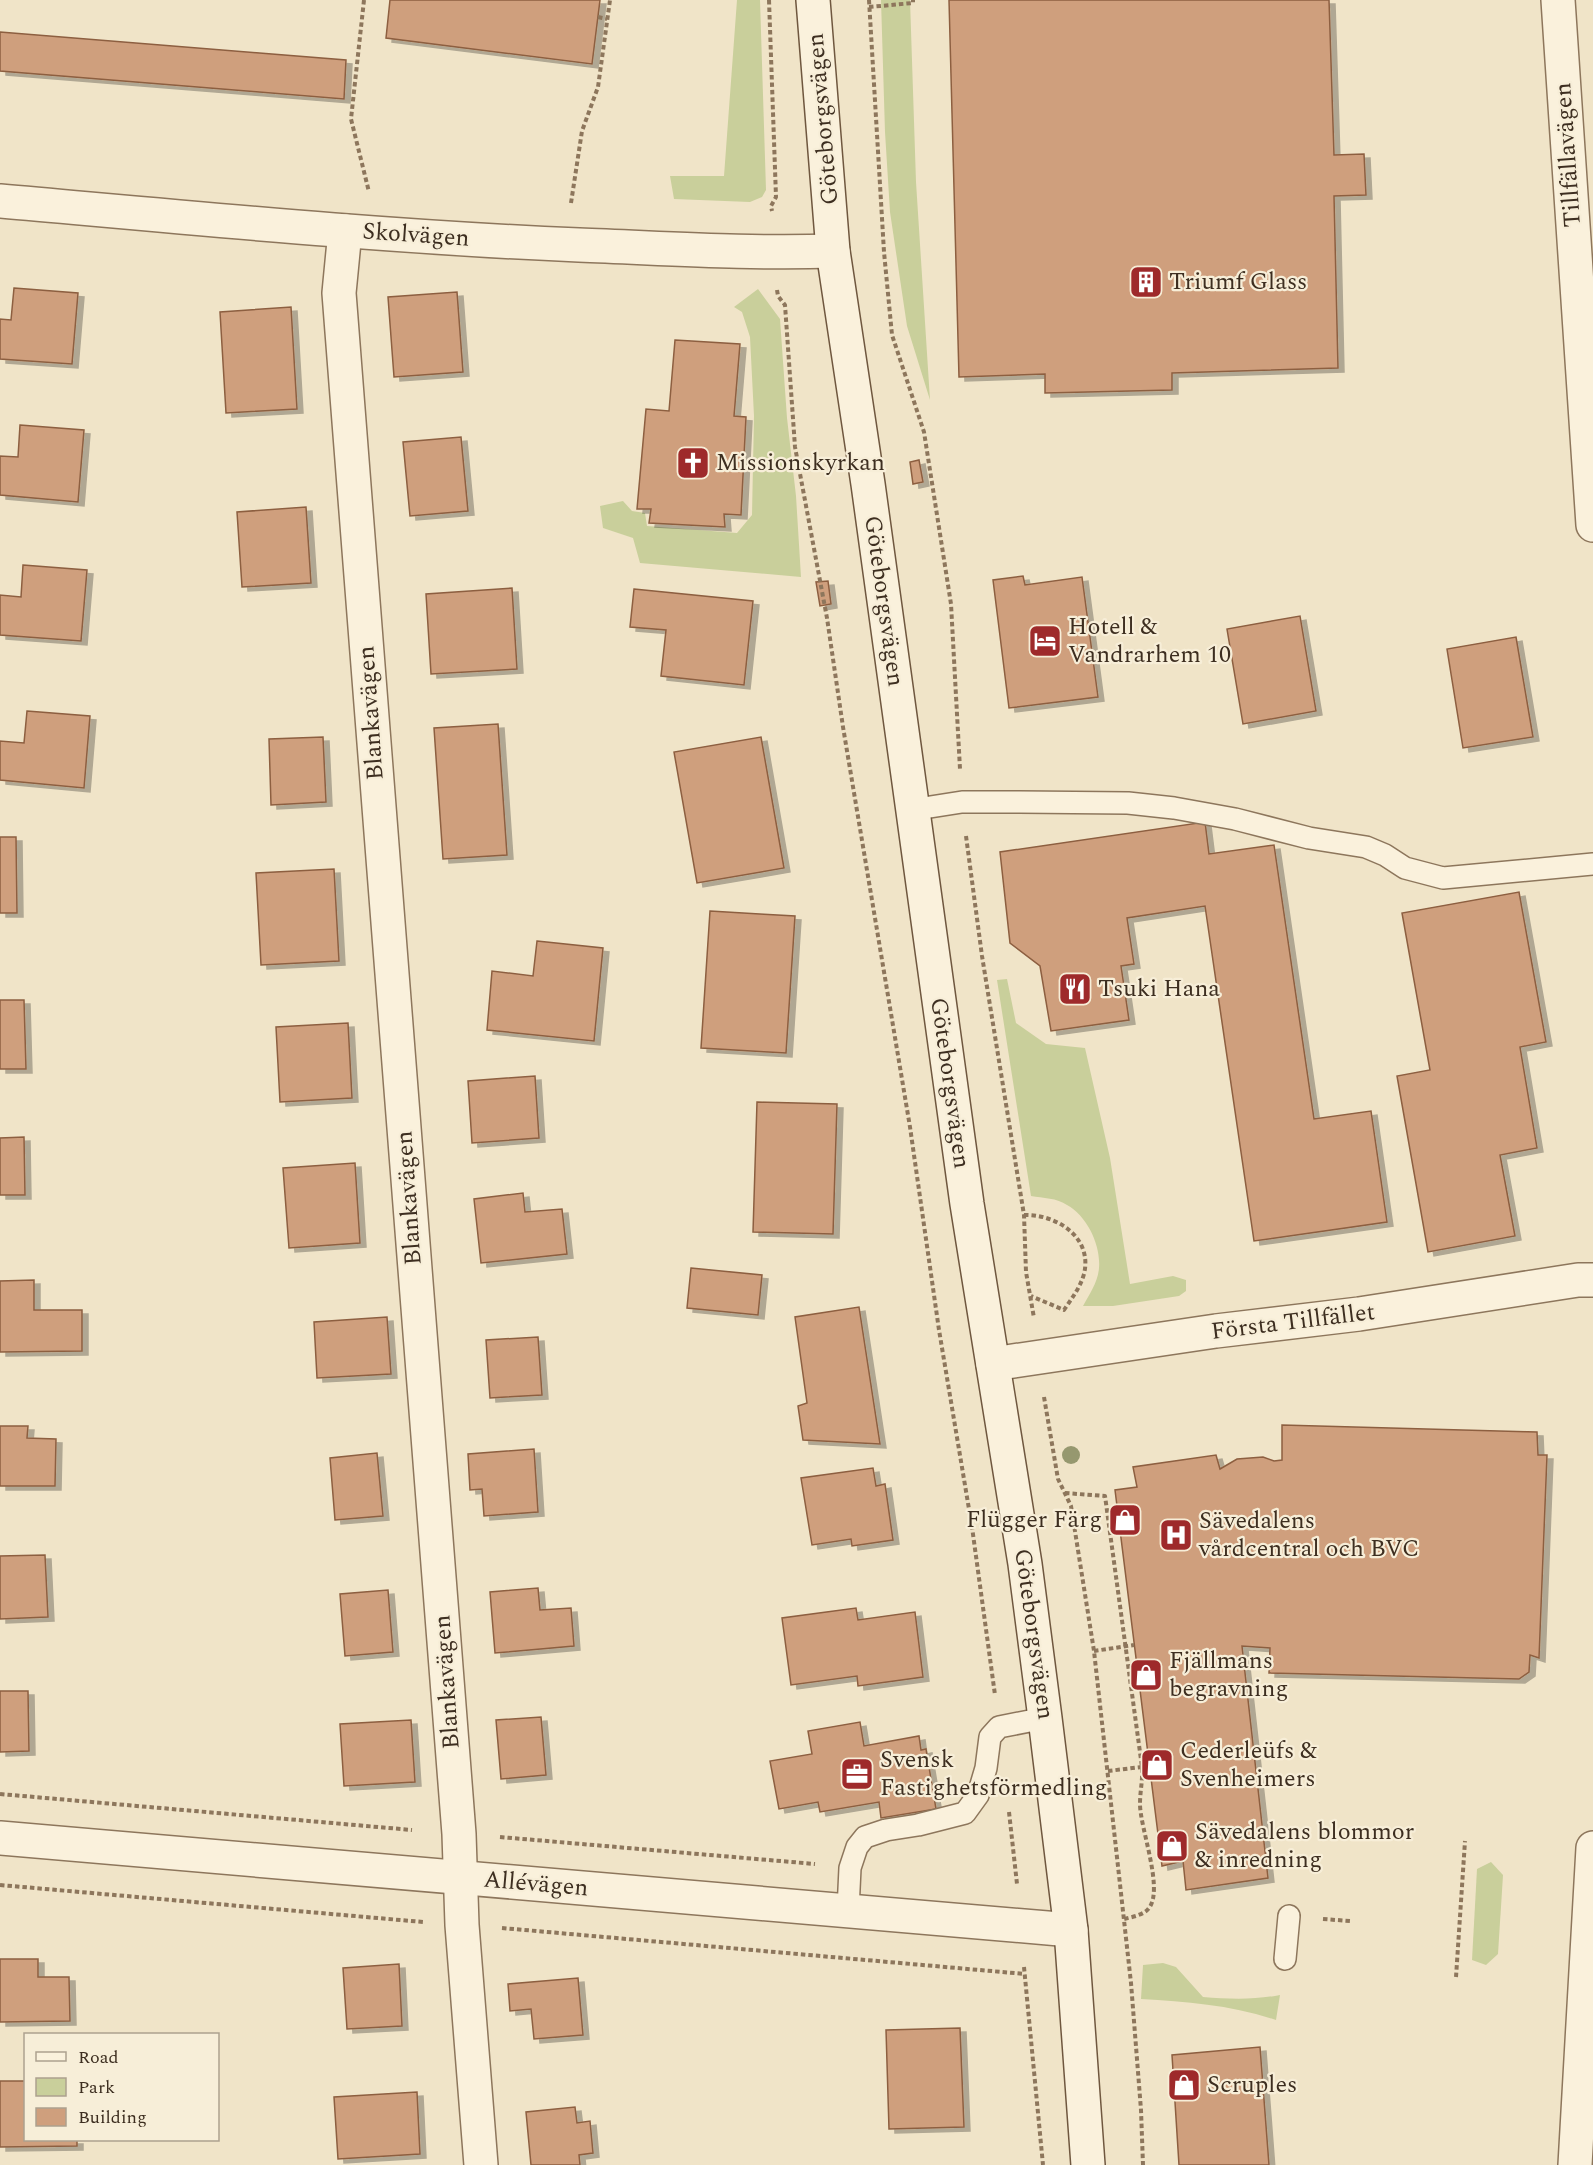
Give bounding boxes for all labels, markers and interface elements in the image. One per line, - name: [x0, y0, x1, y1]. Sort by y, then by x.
- street label: Göteborgsvägen: [798, 32, 848, 206]
- street label: Tillfällavägen: [1545, 81, 1591, 229]
- street label: Skolvägen: [361, 213, 471, 257]
- building icon: Triumf Glass: [1128, 264, 1164, 300]
- place label: Triumf Glass: [1169, 264, 1307, 300]
- church icon: Missionskyrkan: [675, 445, 711, 481]
- place label: Missionskyrkan: [716, 445, 885, 481]
- street label: Göteborgsvägen: [854, 513, 914, 689]
- place label: Hotell & Vandrarhem 10: [1068, 609, 1231, 673]
- hotel icon: Hotell & Vandrarhem 10: [1027, 623, 1063, 659]
- street label: Blankavägen: [348, 645, 394, 781]
- restaurant icon: Tsuki Hana: [1057, 971, 1093, 1007]
- place label: Tsuki Hana: [1098, 971, 1220, 1007]
- street label: Göteborgsvägen: [920, 995, 980, 1171]
- street label: Blankavägen: [386, 1130, 432, 1266]
- street label: Första Tillfället: [1209, 1294, 1377, 1350]
- place label: Flügger Färg: [966, 1502, 1102, 1538]
- shop icon: Flügger Färg: [1107, 1502, 1143, 1538]
- place label: Sävedalens vårdcentral och BVC: [1198, 1503, 1420, 1567]
- hospital icon: Sävedalens vårdcentral och BVC: [1158, 1517, 1194, 1553]
- street label: Göteborgsvägen: [1004, 1546, 1064, 1722]
- street label: Blankavägen: [424, 1614, 470, 1750]
- place label: Fjällmans begravning: [1169, 1643, 1288, 1707]
- shop icon: Fjällmans begravning: [1128, 1657, 1164, 1693]
- place label: Cederleüfs & Svenheimers: [1180, 1733, 1317, 1797]
- place label: Svensk Fastighetsförmedling: [880, 1742, 1107, 1806]
- shop icon: Cederleüfs & Svenheimers: [1139, 1747, 1175, 1783]
- office icon: Svensk Fastighetsförmedling: [839, 1756, 875, 1792]
- place label: Sävedalens blommor & inredning: [1195, 1814, 1414, 1878]
- shop icon: Sävedalens blommor & inredning: [1154, 1828, 1190, 1864]
- street label: Allévägen: [482, 1861, 590, 1907]
- legend: [24, 2033, 219, 2141]
- text: Road: [78, 2044, 119, 2071]
- shop icon: Scruples: [1166, 2067, 1202, 2103]
- place label: Scruples: [1207, 2067, 1297, 2103]
- text: Park: [78, 2074, 115, 2101]
- text: Building: [78, 2104, 147, 2131]

